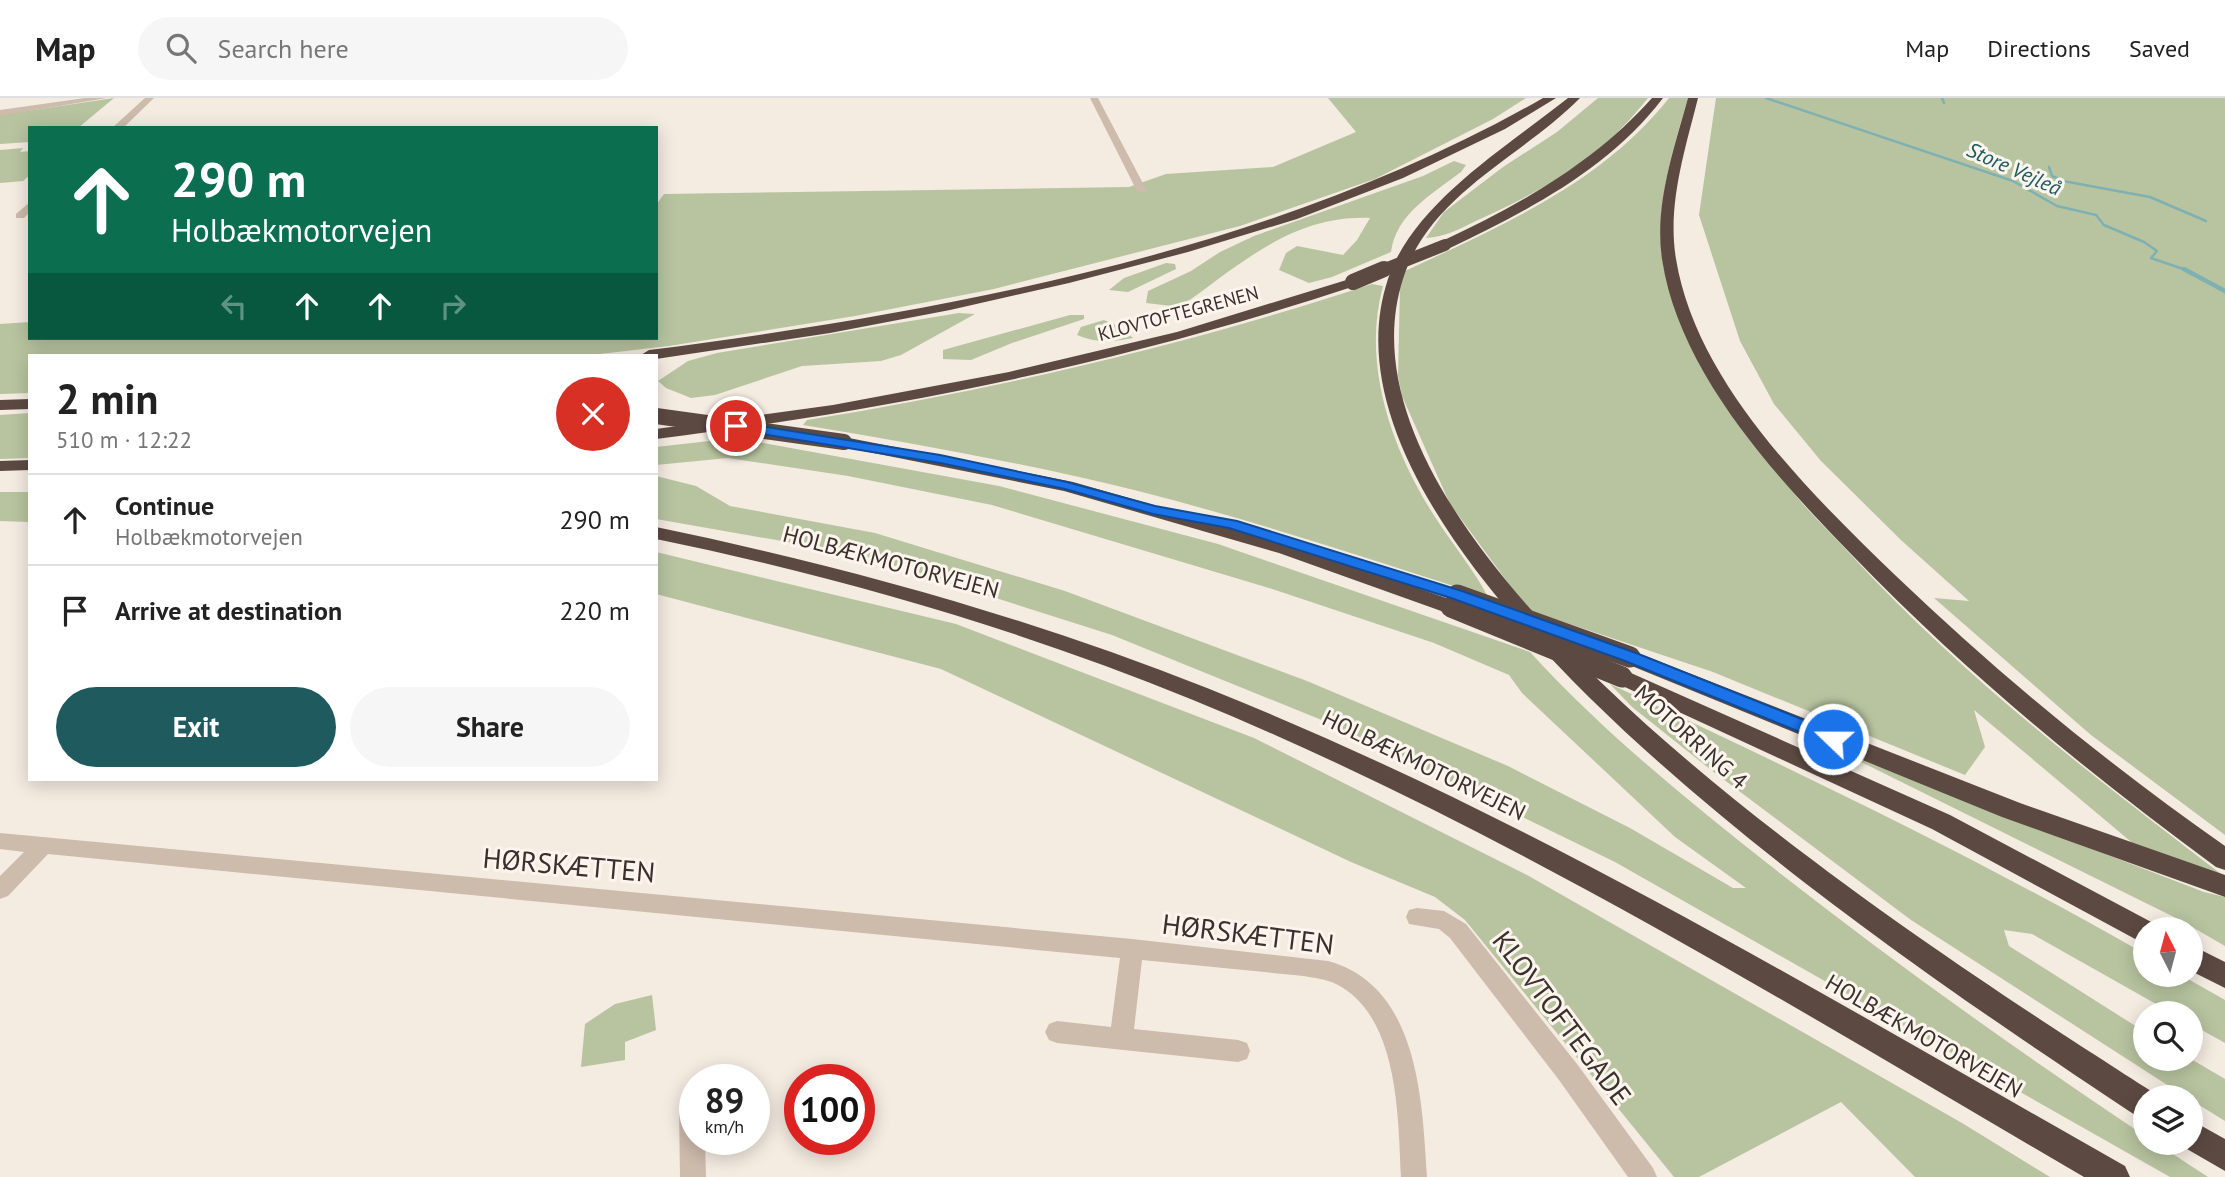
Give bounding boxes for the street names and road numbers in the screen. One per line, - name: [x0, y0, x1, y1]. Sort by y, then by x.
- street label: KLOVTOFTEGRENEN: [1095, 280, 1261, 346]
- street label: HOLBÆKMOTORVEJEN: [780, 519, 1002, 604]
- street label: MOTORRING 4: [1629, 678, 1754, 795]
- street label: HOLBÆKMOTORVEJEN: [1318, 703, 1531, 826]
- street label: HØRSKÆTTEN: [481, 839, 657, 890]
- street label: HØRSKÆTTEN: [1160, 905, 1336, 962]
- street label: KLOVTOFTEGADE: [1485, 923, 1640, 1112]
- street label: HOLBÆKMOTORVEJEN: [1821, 967, 2028, 1104]

